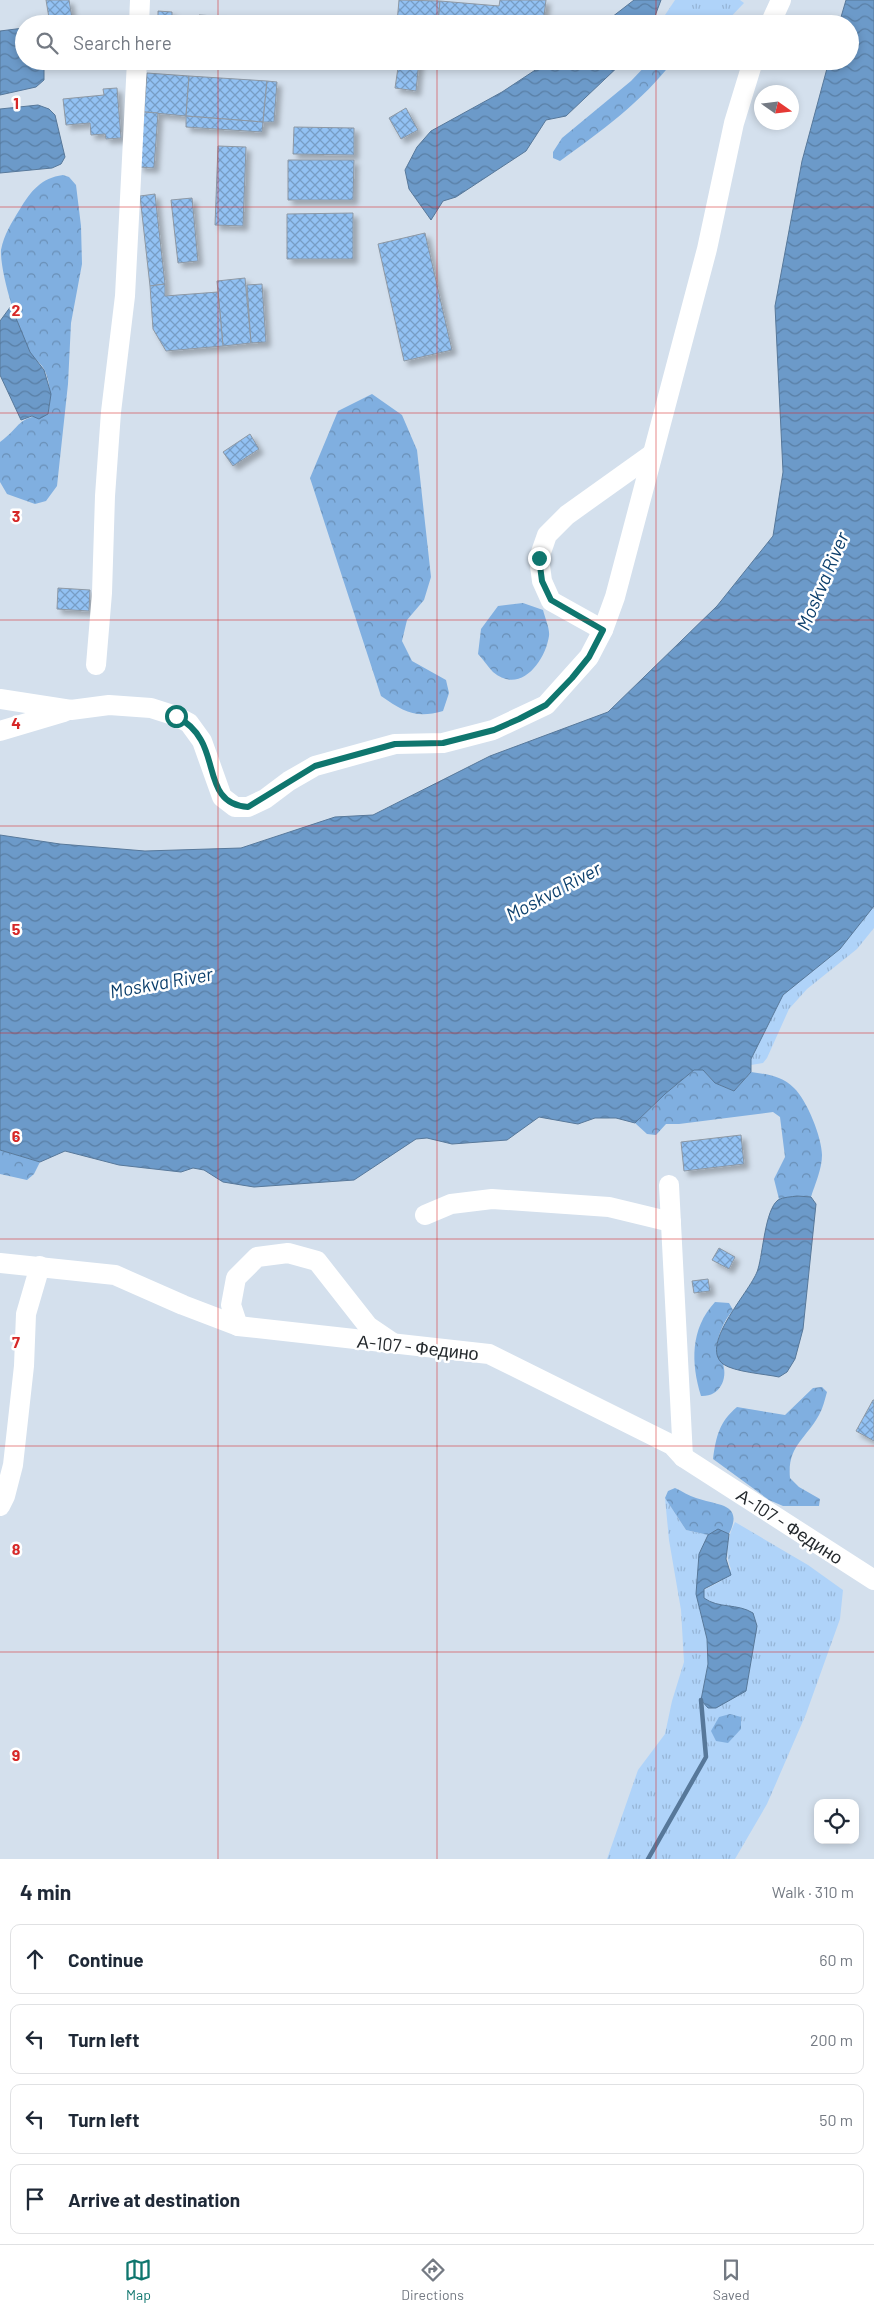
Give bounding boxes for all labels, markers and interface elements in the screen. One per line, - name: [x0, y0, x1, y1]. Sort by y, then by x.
- search box: [15, 15, 859, 70]
- icon: search: [33, 29, 61, 57]
- text: Search here: [73, 31, 172, 54]
- north arrow: [754, 85, 799, 130]
- text: 1: [13, 93, 19, 112]
- text: 2: [12, 300, 21, 319]
- text: 3: [12, 506, 20, 525]
- water label: Moskva River: [791, 527, 853, 634]
- route end: [528, 547, 551, 570]
- route start: [165, 705, 188, 728]
- text: 4: [11, 713, 21, 732]
- water label: Moskva River: [502, 856, 606, 926]
- text: 5: [12, 919, 21, 938]
- water label: Moskva River: [108, 961, 216, 1002]
- text: 6: [12, 1126, 21, 1145]
- street label: А-107 - Федино: [356, 1330, 480, 1364]
- text: 7: [12, 1332, 20, 1351]
- street label: А-107 - Федино: [733, 1484, 847, 1568]
- text: 8: [12, 1539, 21, 1558]
- text: 9: [12, 1745, 20, 1764]
- map controls: [814, 1799, 859, 1844]
- button: locate: [814, 1799, 859, 1844]
- text: 4 min: [20, 1879, 71, 1904]
- text: Walk · 310 m: [772, 1882, 854, 1901]
- icon: ahead: [21, 1945, 49, 1973]
- text: Continue: [68, 1948, 144, 1971]
- text: 60 m: [819, 1950, 853, 1969]
- icon: left: [21, 2025, 49, 2053]
- text: Turn left: [68, 2028, 139, 2051]
- text: 200 m: [810, 2030, 853, 2049]
- icon: left: [21, 2105, 49, 2133]
- text: Turn left: [68, 2108, 139, 2131]
- text: 50 m: [819, 2110, 853, 2129]
- icon: arrive: [21, 2185, 49, 2213]
- text: Arrive at destination: [68, 2188, 240, 2211]
- tab: Map: [124, 2256, 152, 2303]
- tab: Directions: [401, 2256, 464, 2303]
- tab: Saved: [713, 2256, 750, 2303]

